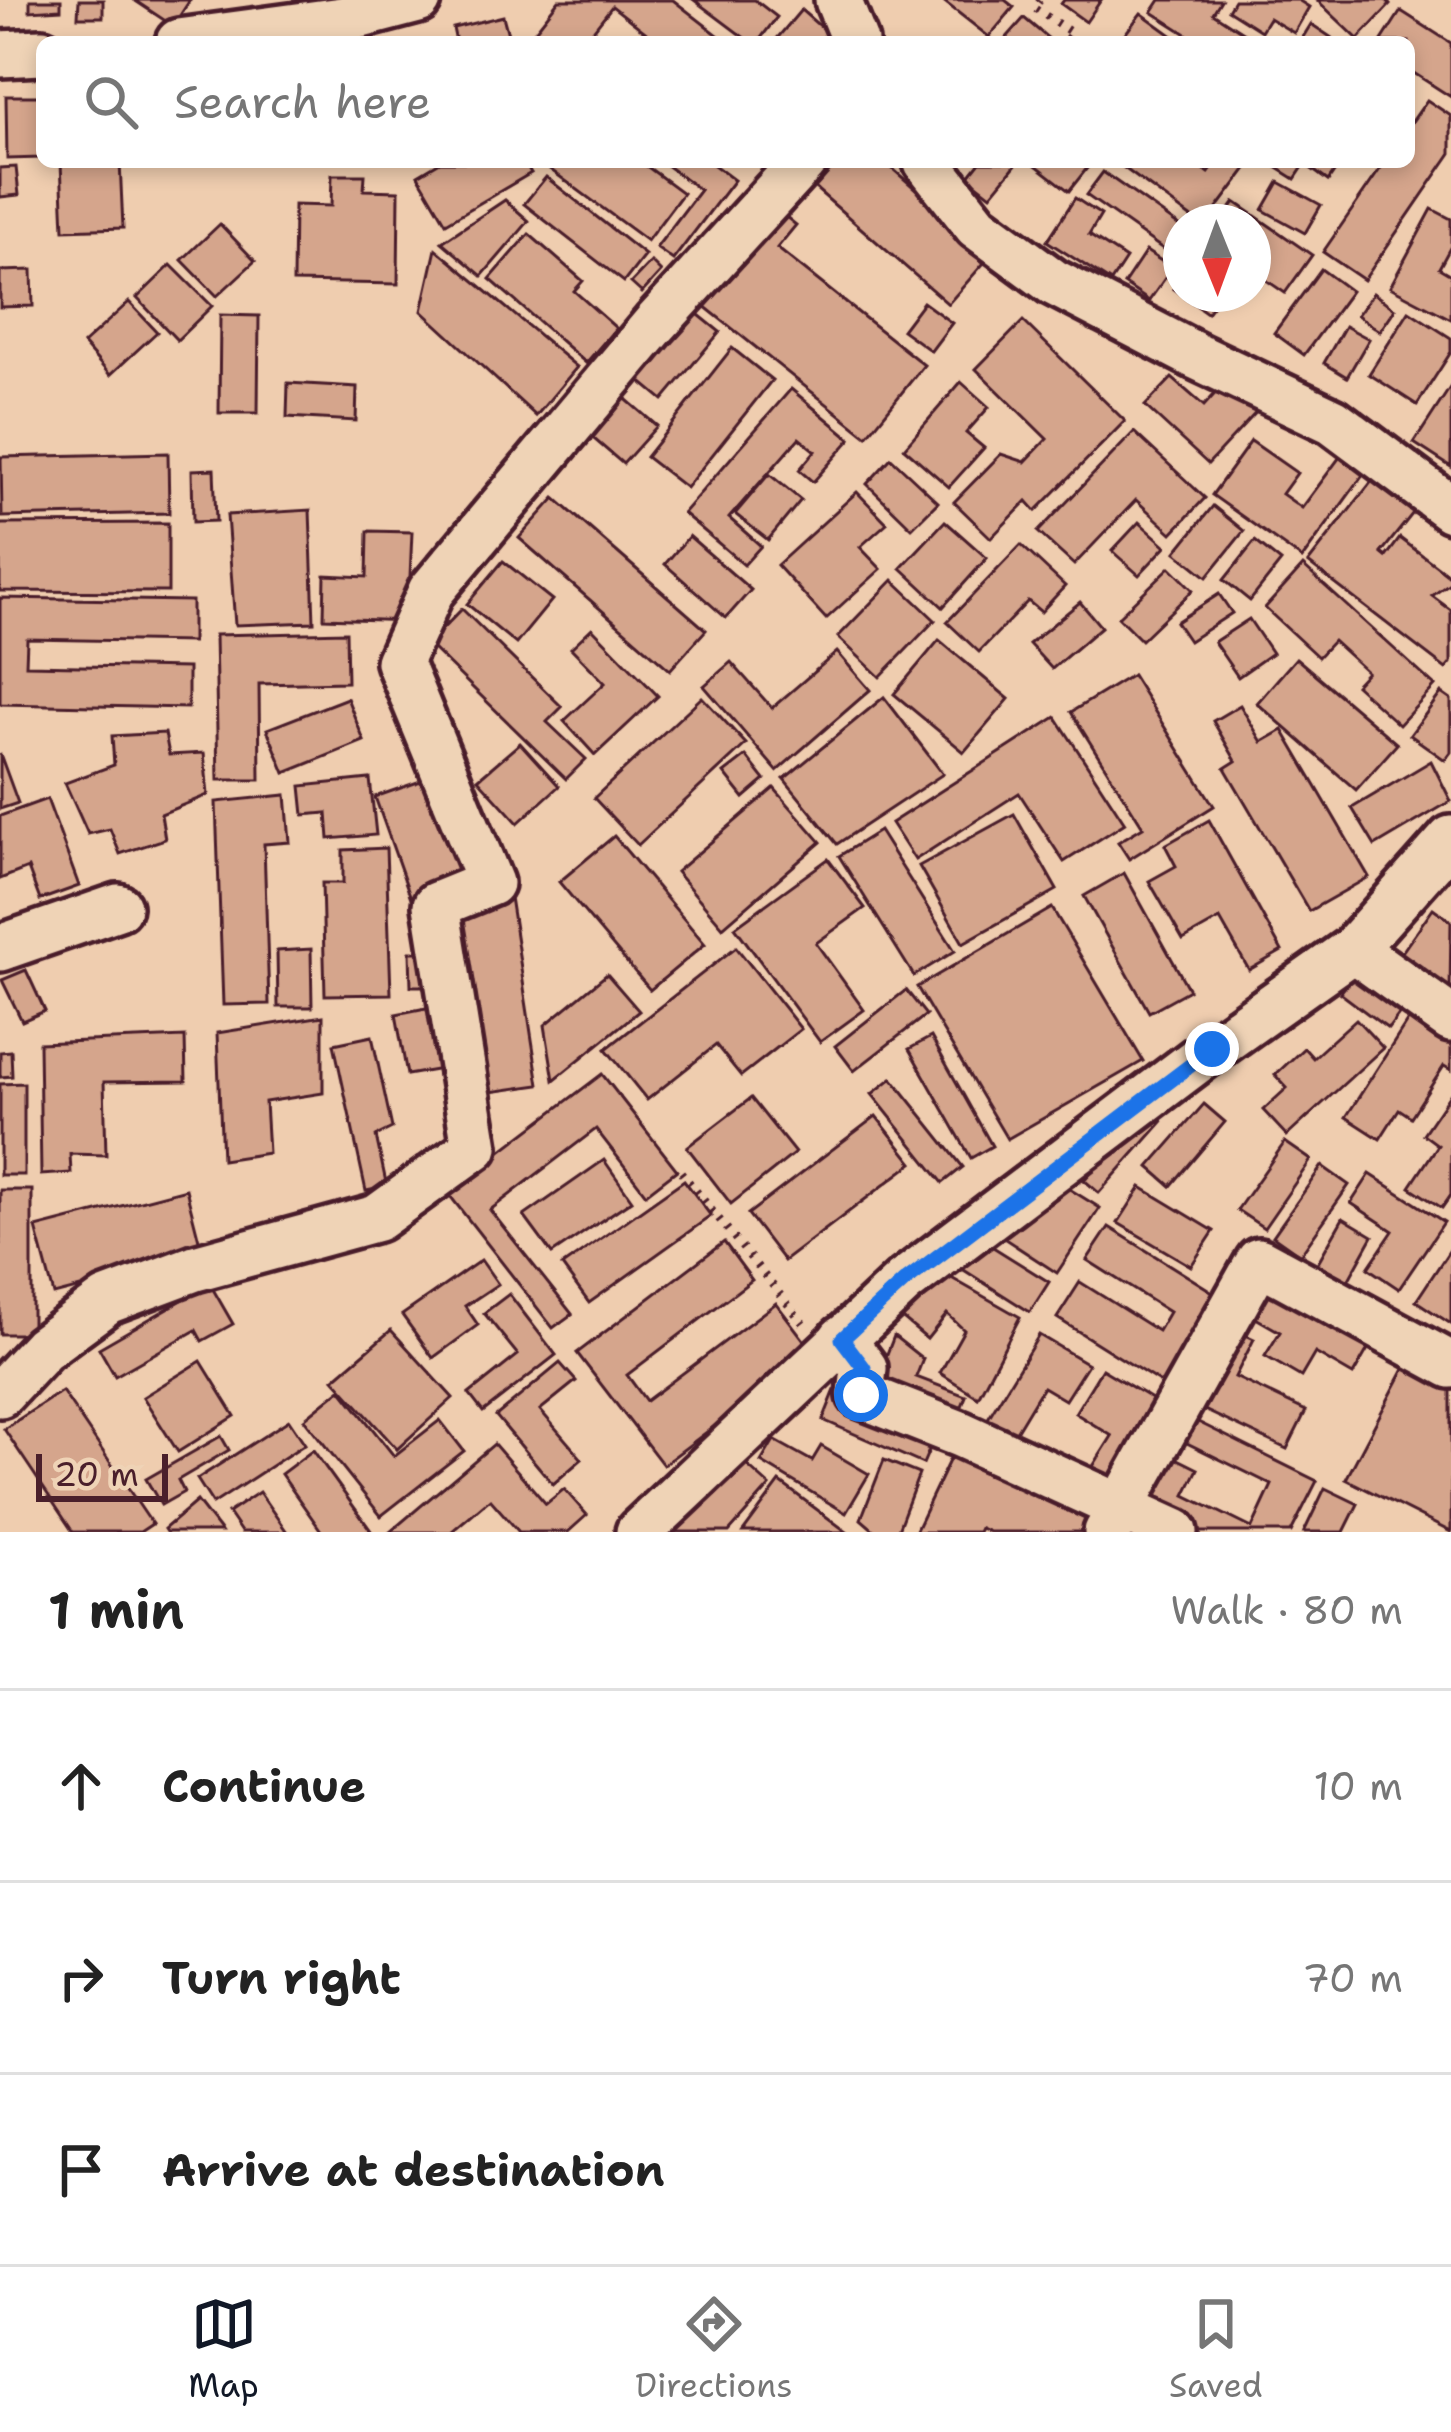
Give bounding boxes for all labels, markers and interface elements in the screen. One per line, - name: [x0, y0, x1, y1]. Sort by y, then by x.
- search box: [36, 36, 1415, 168]
- icon: search: [78, 69, 144, 135]
- text: Search here: [174, 72, 431, 132]
- north arrow: [1163, 204, 1271, 312]
- route end: [1185, 1022, 1239, 1076]
- route start: [834, 1368, 888, 1422]
- scale bar: [36, 1448, 168, 1501]
- text: 20 m: [54, 1452, 139, 1497]
- text: 1 min: [48, 1576, 184, 1644]
- text: Walk · 80 m: [1170, 1584, 1403, 1636]
- icon: ahead: [48, 1753, 114, 1819]
- text: Continue: [162, 1756, 366, 1816]
- text: 10 m: [1314, 1760, 1403, 1812]
- icon: right: [48, 1945, 114, 2011]
- text: Turn right: [162, 1948, 401, 2008]
- text: 70 m: [1302, 1952, 1403, 2004]
- icon: arrive: [48, 2137, 114, 2203]
- text: Arrive at destination: [162, 2140, 665, 2200]
- tab: Map: [188, 2291, 259, 2408]
- tab: Directions: [635, 2291, 793, 2408]
- tab: Saved: [1169, 2291, 1263, 2408]

